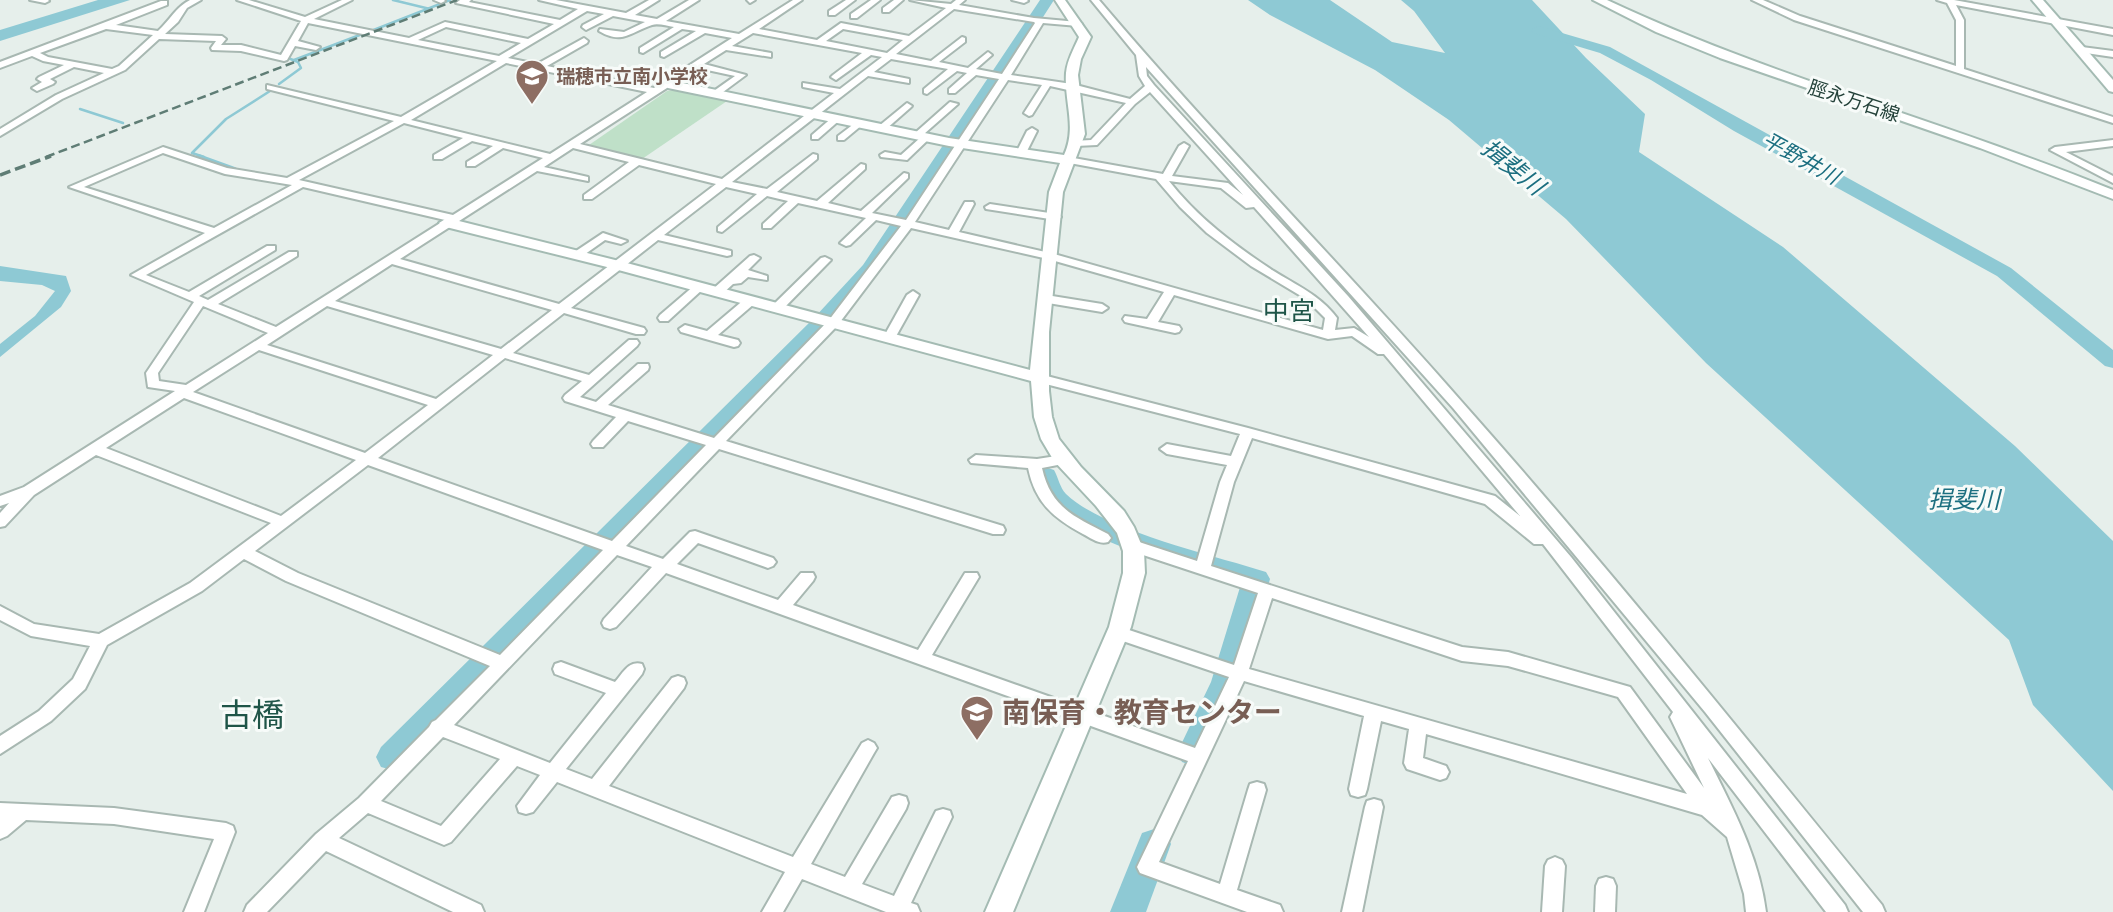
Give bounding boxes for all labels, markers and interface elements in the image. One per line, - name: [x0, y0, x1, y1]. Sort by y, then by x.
- school or university icon: 瑞穂市立南小学校: [513, 57, 551, 106]
- place label: 瑞穂市立南小学校: [556, 65, 708, 88]
- street label: 脛永万石線: [1805, 75, 1903, 127]
- water label: 平野井川: [1758, 127, 1846, 190]
- water label: 揖斐川: [1476, 133, 1552, 203]
- district label: 中宮: [1263, 295, 1315, 327]
- water label: 揖斐川: [1928, 485, 2003, 514]
- school or university icon: 南保育・教育センター: [958, 693, 996, 742]
- district label: 古橋: [220, 695, 284, 734]
- place label: 南保育・教育センター: [1002, 695, 1282, 729]

